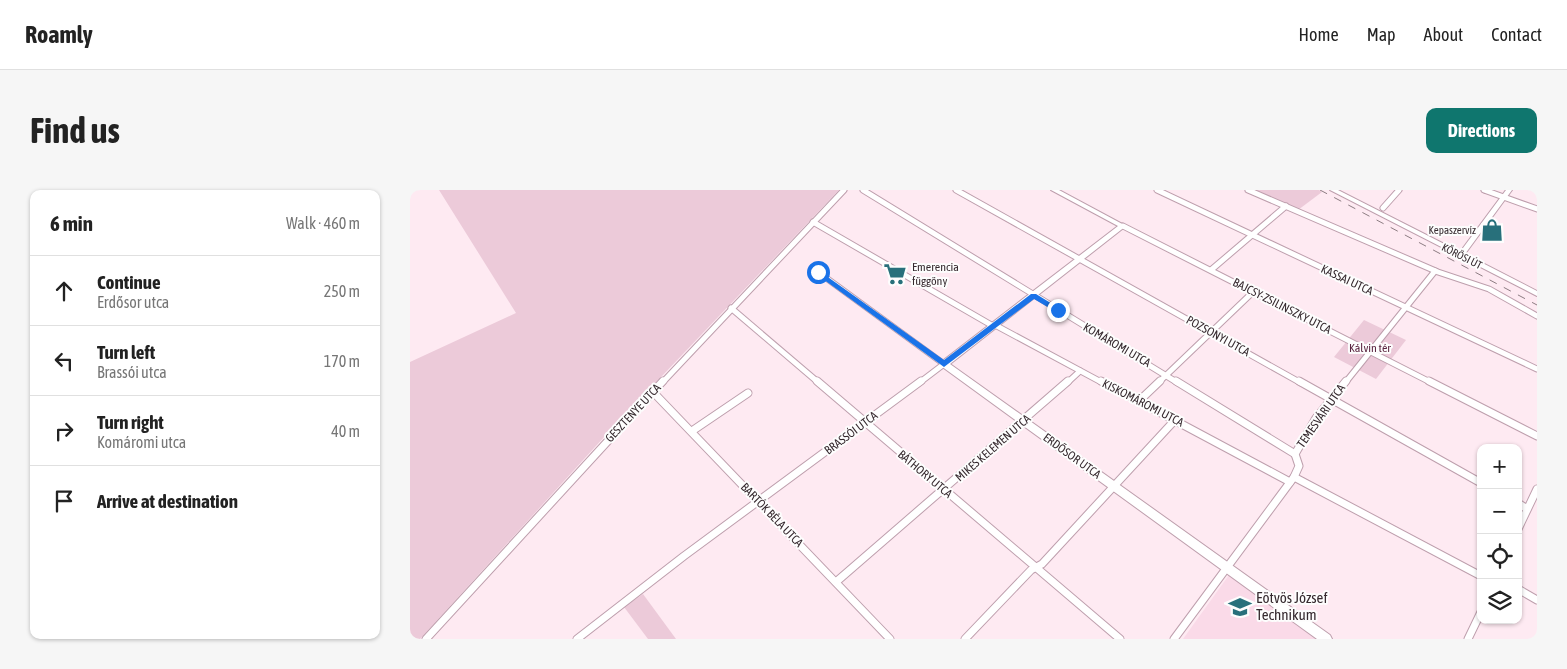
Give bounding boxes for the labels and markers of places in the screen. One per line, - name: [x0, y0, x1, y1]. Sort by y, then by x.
- shop icon: Kepaszervíz: [1479, 217, 1505, 243]
- place label: Kepaszervíz: [1429, 224, 1476, 236]
- place label: Emerencia függöny: [912, 260, 959, 288]
- supermarket icon: Emerencia függöny: [882, 261, 908, 287]
- place label: Eötvös József Technikum: [1256, 589, 1328, 623]
- school or university icon: Eötvös József Technikum: [1227, 594, 1253, 620]

